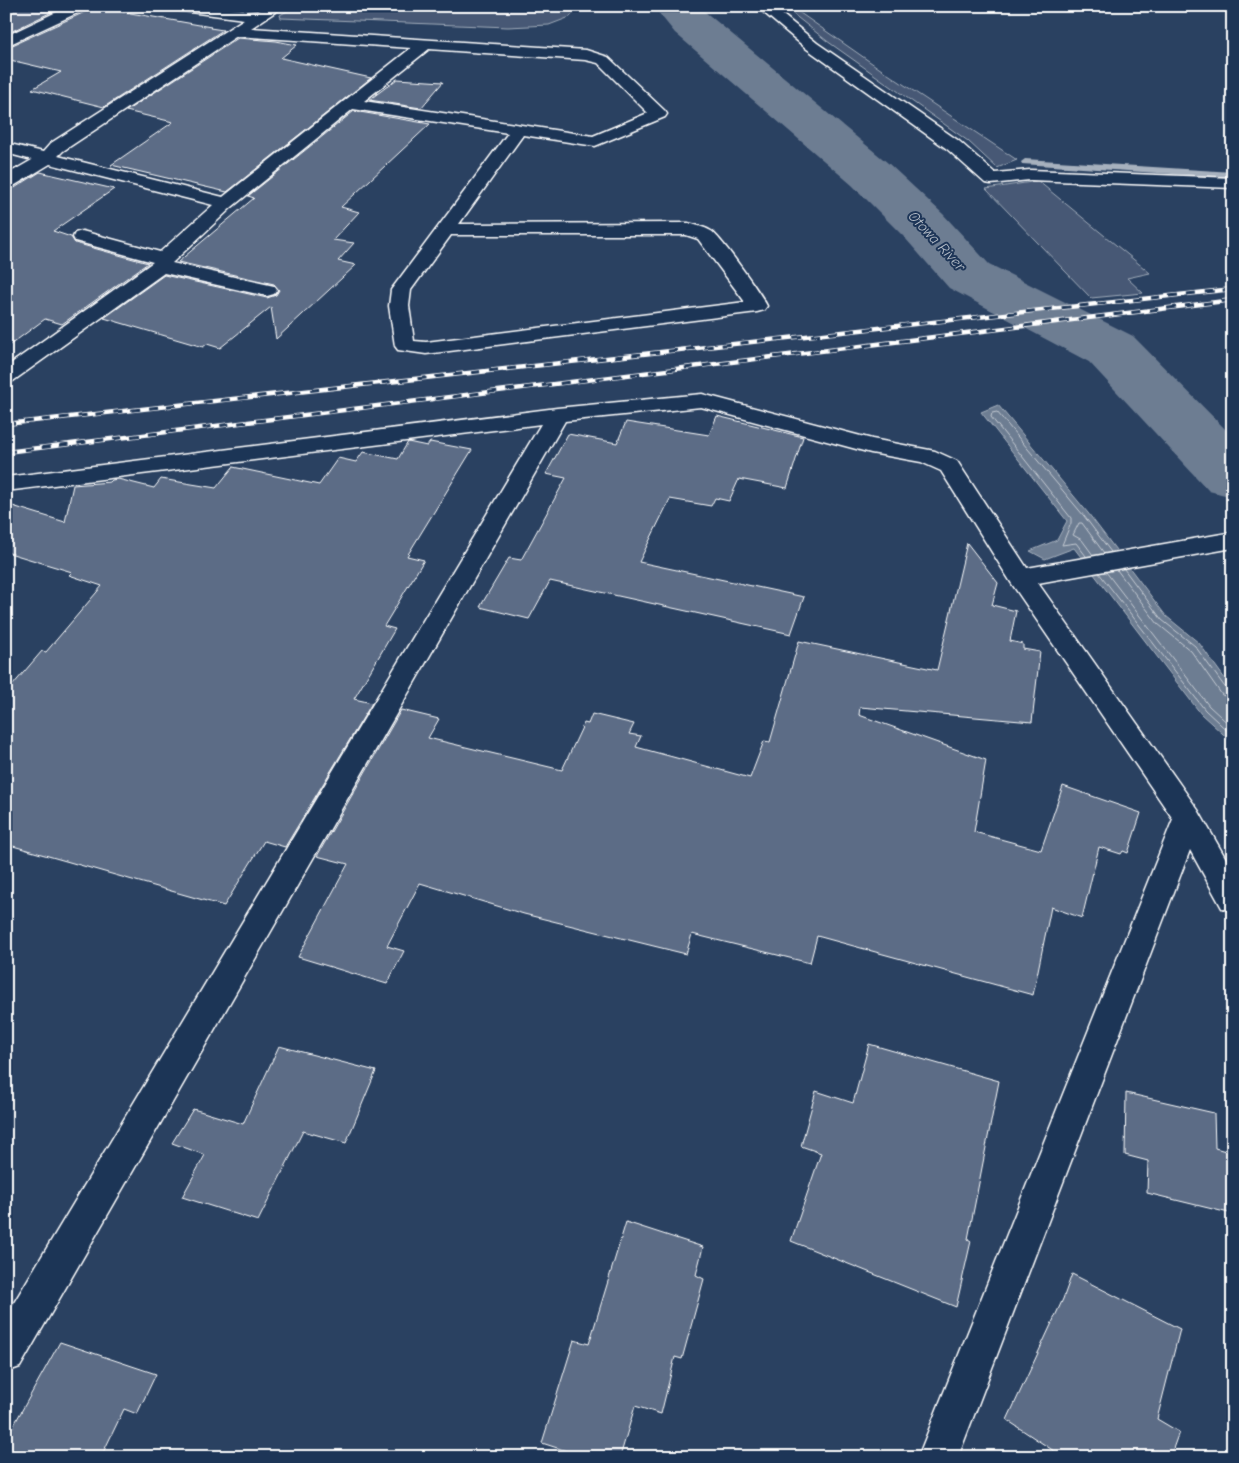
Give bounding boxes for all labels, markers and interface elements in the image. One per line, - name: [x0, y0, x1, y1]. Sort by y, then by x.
- water label: Otowa River: [905, 207, 970, 276]

